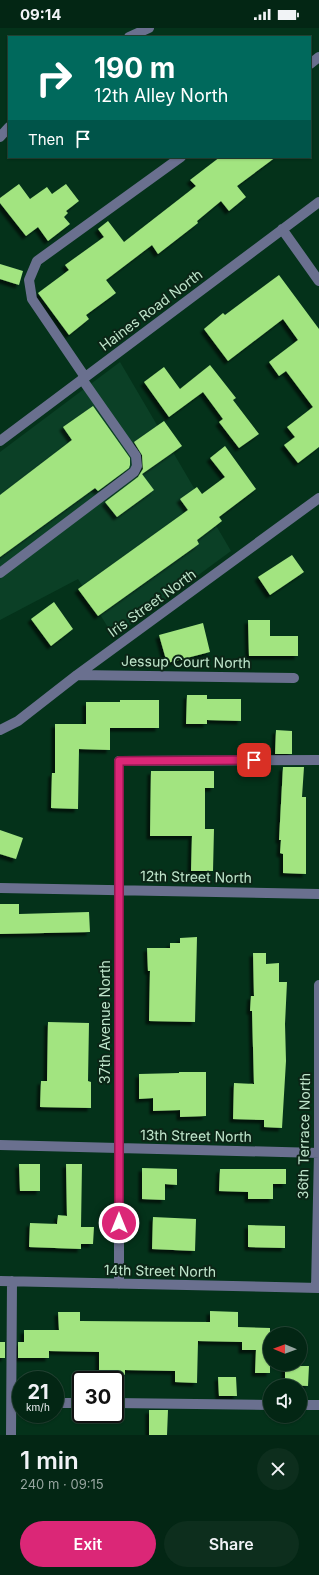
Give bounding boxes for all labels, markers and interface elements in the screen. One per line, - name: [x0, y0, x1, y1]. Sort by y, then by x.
- text: 09:14: [20, 5, 61, 24]
- text: 190 m: [94, 51, 175, 85]
- icon: right: [28, 52, 80, 104]
- text: 12th Alley North: [94, 85, 228, 106]
- icon: arrive: [72, 128, 94, 150]
- text: Then: [28, 130, 64, 149]
- street label: Haines Road North: [96, 265, 205, 354]
- street label: Iris Street North: [104, 565, 199, 640]
- street label: Jessup Court North: [121, 652, 251, 671]
- pin: [237, 743, 271, 777]
- icon: arrive: [243, 749, 265, 771]
- street label: 12th Street North: [140, 867, 252, 886]
- street label: 37th Avenue North: [96, 960, 113, 1084]
- street label: 36th Terrace North: [294, 1073, 313, 1199]
- street label: 13th Street North: [140, 1126, 252, 1145]
- position arrow: [98, 1202, 140, 1244]
- street label: 14th Street North: [104, 1261, 216, 1280]
- north arrow: [263, 1327, 307, 1371]
- map controls: [263, 1327, 307, 1423]
- speed limit sign: 30: [72, 1371, 124, 1423]
- button: sound: [263, 1379, 307, 1423]
- text: 21: [27, 1380, 49, 1404]
- text: km/h: [26, 1401, 50, 1413]
- text: 1 min: [20, 1446, 79, 1475]
- button: close: [257, 1448, 299, 1490]
- text: 240 m · 09:15: [20, 1476, 104, 1492]
- button: Exit: [20, 1521, 156, 1567]
- button: Share: [164, 1521, 299, 1567]

